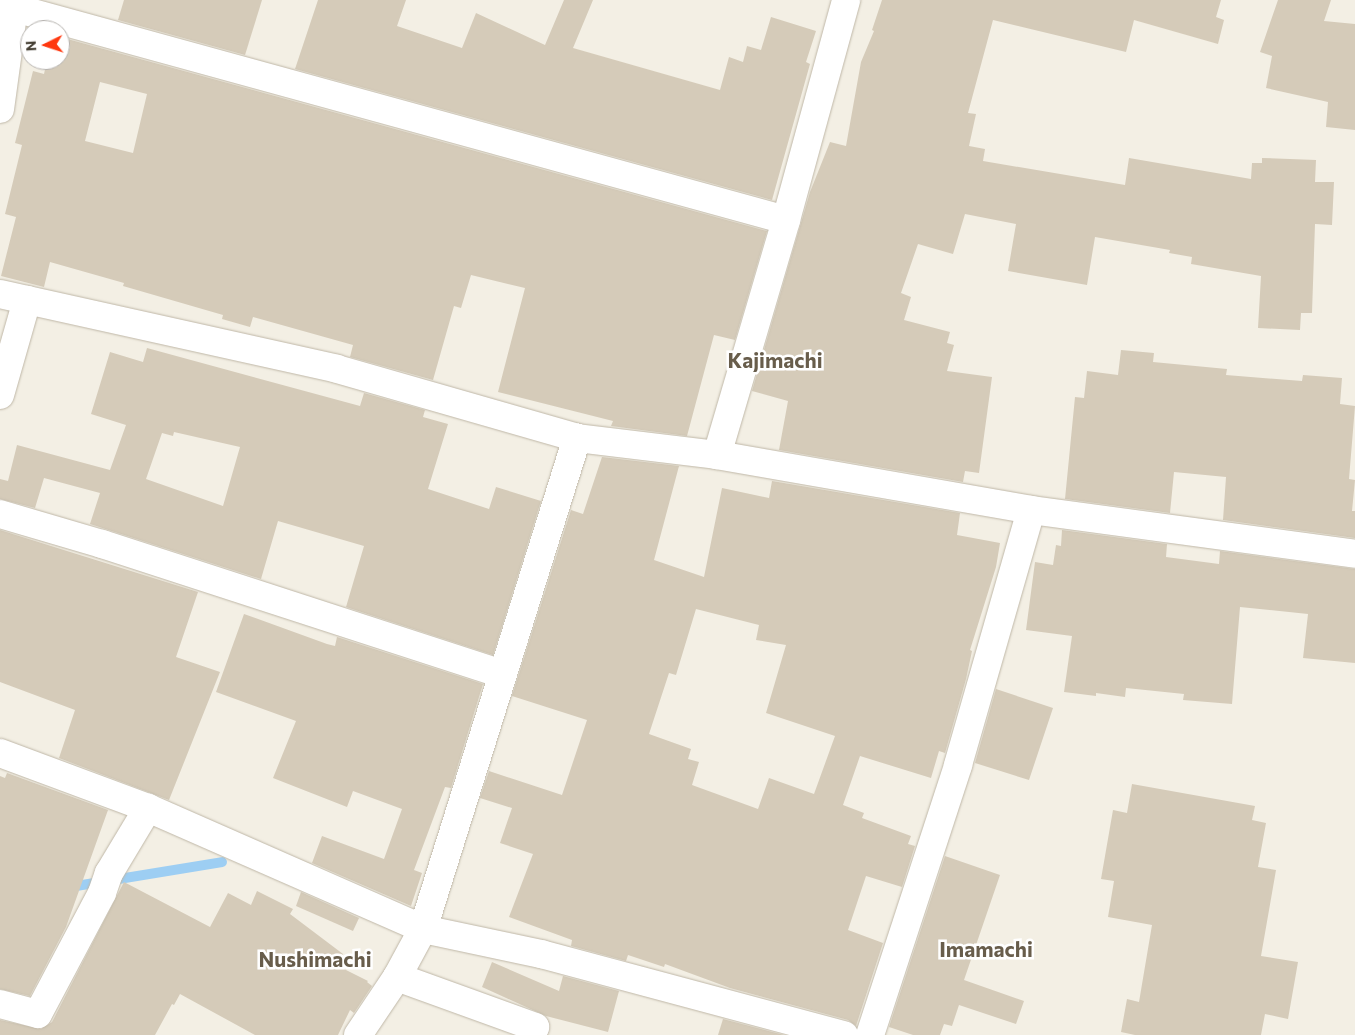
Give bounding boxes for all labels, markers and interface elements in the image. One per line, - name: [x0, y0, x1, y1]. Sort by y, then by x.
- north arrow: [20, 20, 70, 70]
- text: N: [22, 40, 39, 52]
- district label: Kajimachi: [728, 347, 822, 373]
- district label: Imamachi: [939, 936, 1033, 962]
- district label: Nushimachi: [258, 946, 372, 972]

